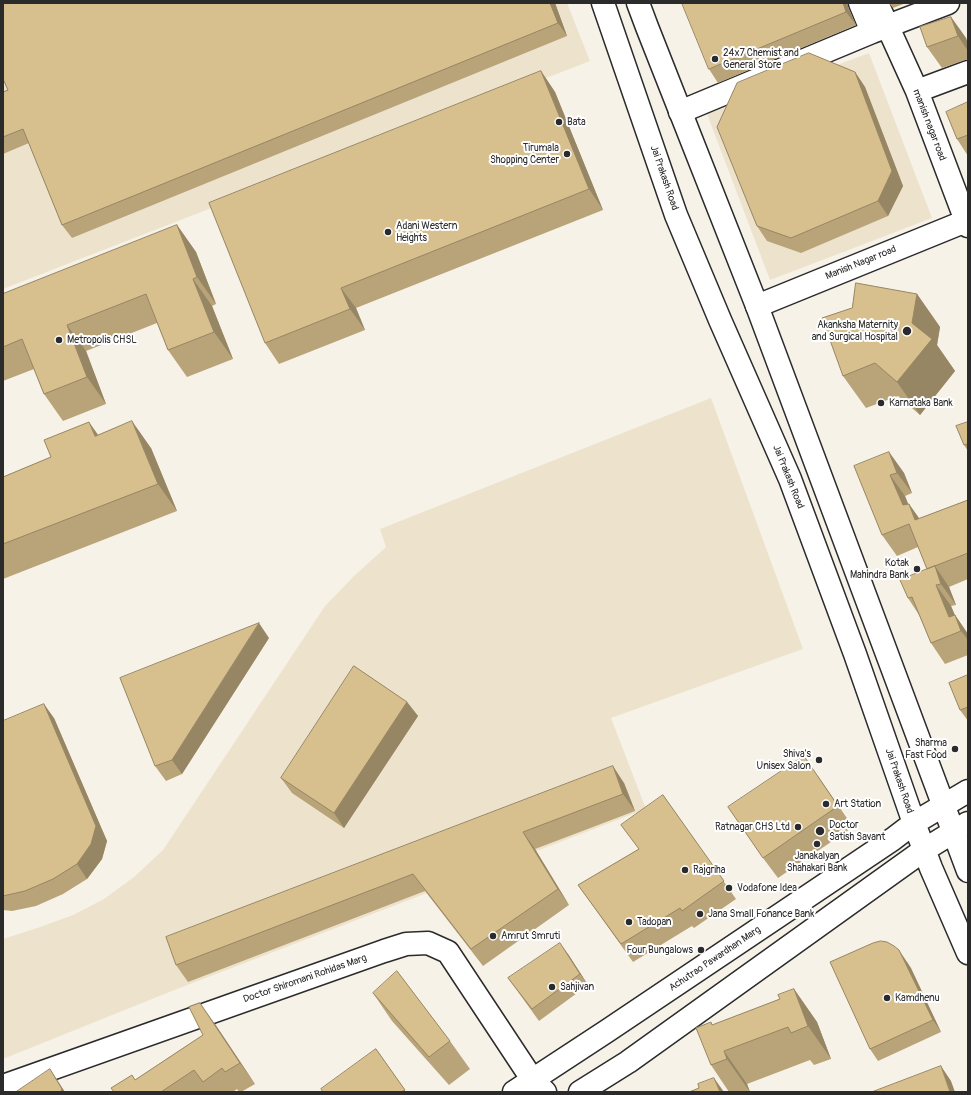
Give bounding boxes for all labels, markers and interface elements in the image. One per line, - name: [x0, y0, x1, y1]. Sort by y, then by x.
- place label: 24x7 Chemist and General Store: [723, 47, 799, 70]
- marker: 24x7 Chemist and General Store: [710, 54, 720, 64]
- street label: manish nagar road: [910, 87, 948, 163]
- place label: Bata: [567, 116, 586, 128]
- marker: Bata: [554, 117, 564, 127]
- place label: Tirumala Shopping Center: [490, 142, 559, 166]
- street label: Jai Prakash Road: [647, 144, 681, 212]
- marker: Tirumala Shopping Center: [562, 149, 572, 159]
- place label: Adani Western Heights: [396, 220, 457, 244]
- marker: Adani Western Heights: [383, 227, 393, 237]
- street label: Manish Nagar road: [824, 243, 898, 283]
- place label: Akanksha Maternity and Surgical Hospital: [812, 319, 898, 342]
- marker: Akanksha Maternity and Surgical Hospital: [901, 325, 913, 337]
- place label: Metropolis CHSL: [67, 334, 137, 346]
- marker: Metropolis CHSL: [54, 335, 64, 345]
- place label: Karnataka Bank: [889, 397, 953, 409]
- marker: Karnataka Bank: [876, 398, 886, 408]
- street label: Jai Prakash Road: [770, 443, 806, 511]
- place label: Kotak Mahindra Bank: [850, 557, 909, 580]
- marker: Kotak Mahindra Bank: [912, 564, 922, 574]
- place label: Sharma Fast Food: [905, 737, 947, 760]
- marker: Sharma Fast Food: [950, 744, 960, 754]
- street label: Jai Prakash Road: [882, 747, 916, 815]
- place label: Shiva's Unisex Salon: [757, 748, 811, 772]
- marker: Shiva's Unisex Salon: [814, 755, 824, 765]
- place label: Art Station: [834, 798, 881, 810]
- marker: Art Station: [821, 799, 831, 809]
- place label: Doctor Satish Savant: [829, 819, 885, 842]
- place label: Ratnagar CHS Ltd: [715, 821, 790, 833]
- marker: Ratnagar CHS Ltd: [793, 822, 803, 832]
- marker: Doctor Satish Savant: [814, 825, 826, 837]
- marker: Janakalyan Shahakari Bank: [812, 839, 822, 849]
- place label: Janakalyan Shahakari Bank: [787, 850, 847, 874]
- place label: Rajgriha: [693, 864, 725, 876]
- marker: Rajgriha: [680, 865, 690, 875]
- place label: Vodafone Idea: [737, 882, 797, 894]
- marker: Vodafone Idea: [724, 883, 734, 893]
- place label: Jana Small Fonance Bank: [708, 908, 814, 920]
- marker: Jana Small Fonance Bank: [695, 909, 705, 919]
- place label: Tadopan: [637, 916, 671, 928]
- marker: Tadopan: [624, 917, 634, 927]
- street label: Achutrao Pawardhan Marg: [667, 924, 763, 994]
- place label: Amrut Smruti: [501, 930, 560, 942]
- marker: Amrut Smruti: [488, 931, 498, 941]
- place label: Four Bungalows: [626, 944, 693, 956]
- marker: Four Bungalows: [696, 945, 706, 955]
- street label: Doctor Shiromani Rohidas Marg: [242, 952, 368, 1006]
- place label: Sahjivan: [560, 981, 594, 993]
- marker: Sahjivan: [547, 982, 557, 992]
- place label: Kamdhenu: [895, 992, 940, 1004]
- marker: Kamdhenu: [882, 993, 892, 1003]

